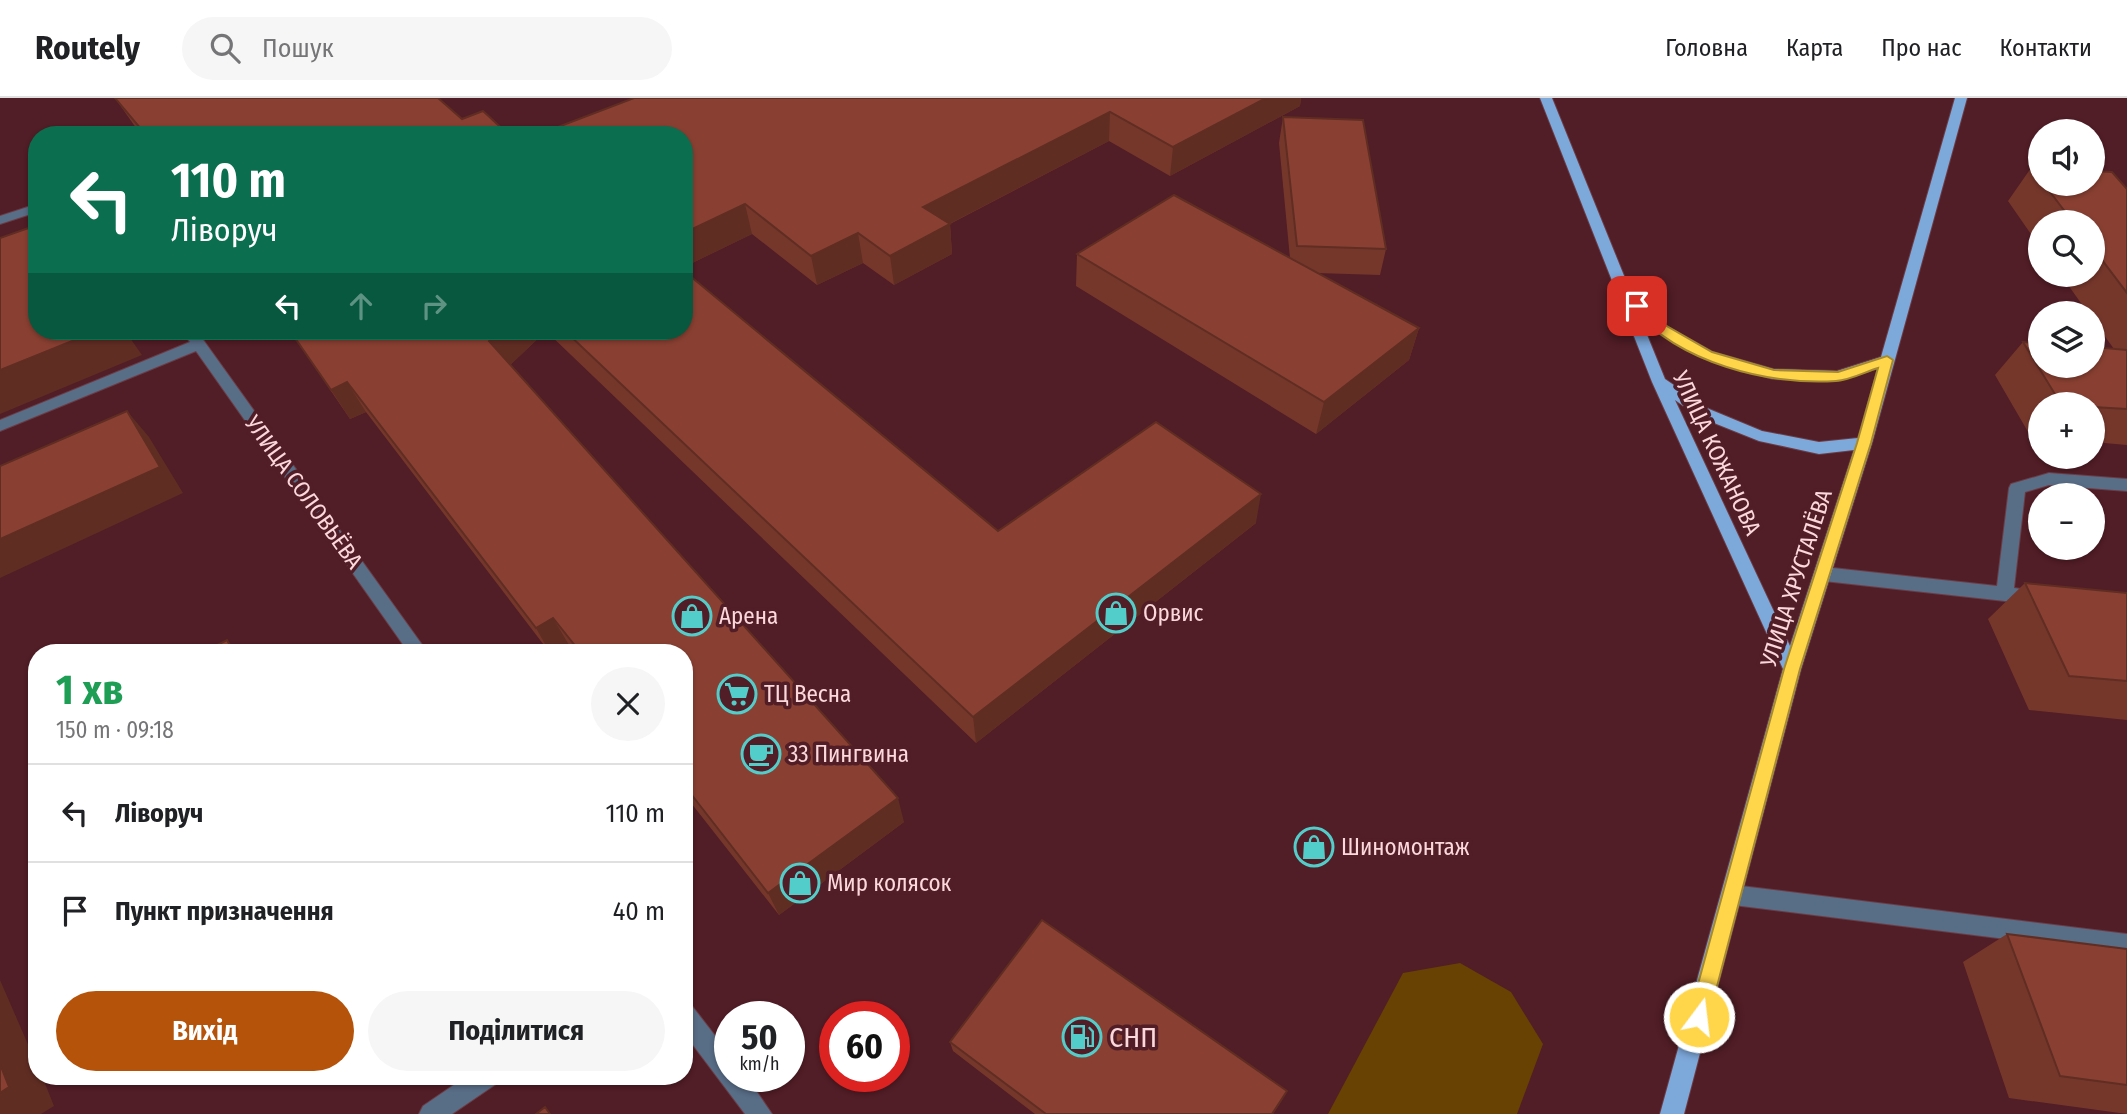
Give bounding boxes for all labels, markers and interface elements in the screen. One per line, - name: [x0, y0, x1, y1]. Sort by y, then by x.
- search box: [182, 17, 672, 80]
- text: Routely: [35, 28, 140, 68]
- icon: search: [206, 29, 244, 67]
- text: Пошук: [262, 33, 334, 64]
- text: Головна: [1665, 34, 1748, 62]
- text: Карта: [1786, 34, 1843, 62]
- text: Про нас: [1881, 34, 1962, 62]
- text: Контакти: [2000, 34, 2092, 62]
- map controls: [2028, 119, 2105, 560]
- button: sound: [2028, 119, 2105, 196]
- text: 110 m: [171, 151, 286, 210]
- icon: left: [56, 154, 147, 245]
- button: search: [2028, 210, 2105, 287]
- text: Ліворуч: [171, 211, 278, 249]
- pin: [1607, 276, 1667, 336]
- icon: left: [269, 287, 307, 325]
- icon: ahead: [342, 287, 380, 325]
- icon: right: [415, 287, 453, 325]
- icon: arrive: [1618, 287, 1656, 325]
- button: layers: [2028, 301, 2105, 378]
- street label: УЛИЦА КОЖАНОВА: [1666, 366, 1767, 539]
- button: +: [2028, 392, 2105, 469]
- street label: УЛИЦА СОЛОВЬЁВА: [238, 409, 369, 574]
- button: −: [2028, 483, 2105, 560]
- street label: УЛИЦА ХРУСТАЛЁВА: [1754, 486, 1838, 671]
- shop icon: Орвис: [1095, 592, 1137, 634]
- shop icon: Арена: [671, 595, 713, 637]
- place label: Орвис: [1143, 599, 1204, 627]
- place label: Арена: [719, 602, 778, 630]
- text: 1 хв: [56, 665, 123, 715]
- button: close: [591, 667, 665, 741]
- supermarket icon: ТЦ Весна: [716, 673, 758, 715]
- place label: ТЦ Весна: [764, 680, 851, 708]
- text: 150 m · 09:18: [56, 716, 174, 744]
- cafe icon: 33 Пингвина: [740, 733, 782, 775]
- place label: 33 Пингвина: [788, 740, 909, 768]
- icon: left: [56, 794, 94, 832]
- text: Ліворуч: [115, 798, 203, 829]
- text: 110 m: [605, 798, 665, 829]
- shop icon: Шиномонтаж: [1293, 826, 1335, 868]
- place label: Шиномонтаж: [1341, 833, 1470, 861]
- shop icon: Мир колясок: [779, 862, 821, 904]
- place label: Мир колясок: [827, 869, 952, 897]
- icon: arrive: [56, 892, 94, 930]
- text: Пункт призначення: [115, 896, 334, 927]
- text: 40 m: [613, 896, 665, 927]
- position arrow: [1662, 980, 1736, 1054]
- button: Вихід: [56, 991, 354, 1071]
- button: Поділитися: [368, 991, 665, 1071]
- speed limit sign: 60: [819, 1001, 910, 1092]
- text: 50: [741, 1016, 778, 1058]
- fuel station icon: СНП: [1061, 1016, 1103, 1058]
- place label: СНП: [1109, 1021, 1157, 1054]
- text: km/h: [739, 1053, 780, 1075]

